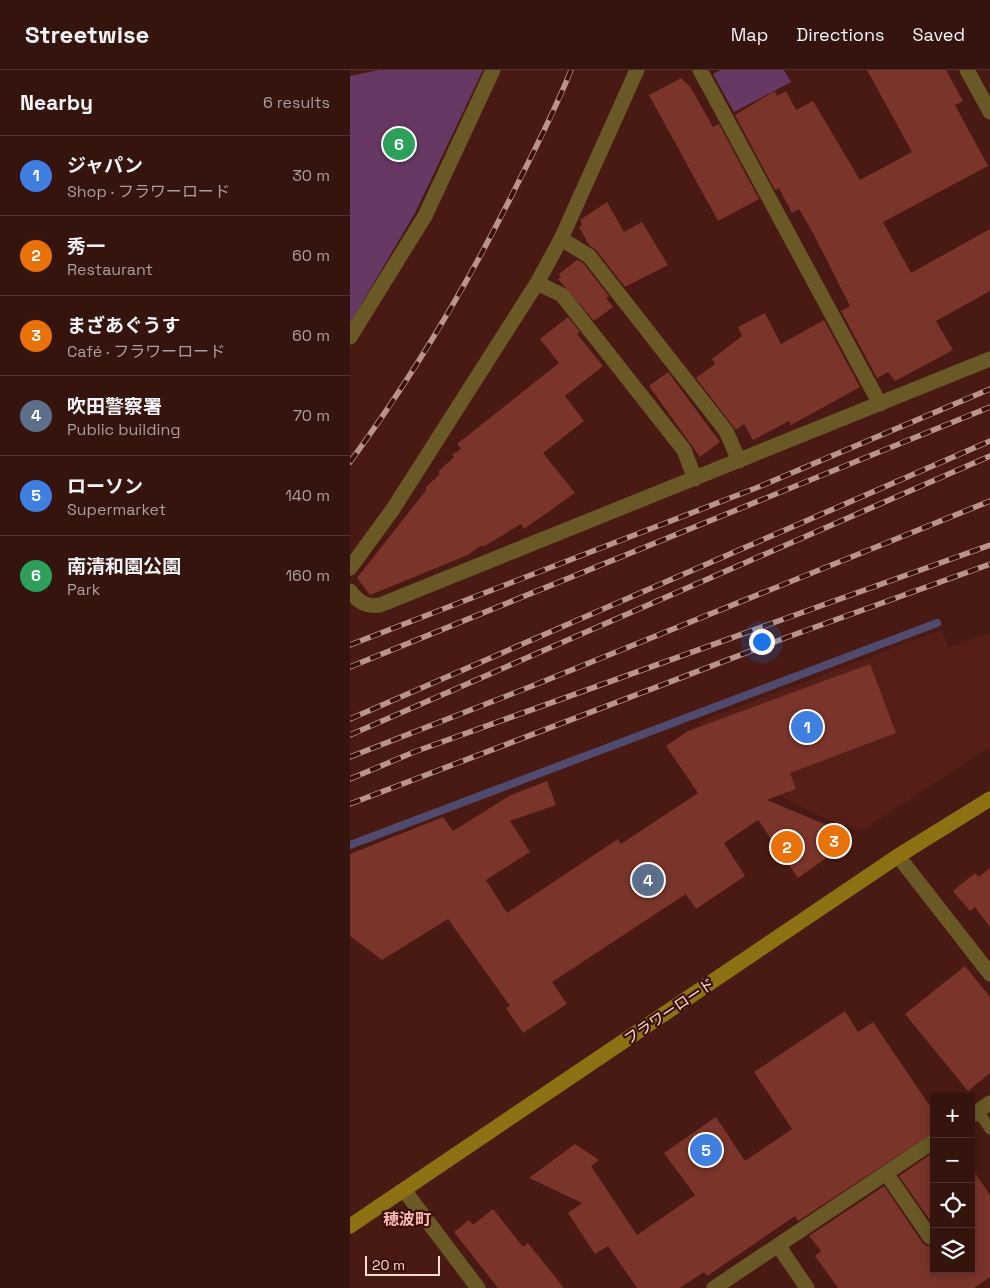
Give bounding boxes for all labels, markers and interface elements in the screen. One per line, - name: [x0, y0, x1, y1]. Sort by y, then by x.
- text: Streetwise: [25, 19, 149, 50]
- text: Map: [731, 23, 768, 46]
- text: Directions: [796, 23, 885, 46]
- text: Saved: [913, 23, 965, 46]
- text: Nearby: [20, 89, 93, 116]
- text: 6 results: [263, 92, 330, 113]
- pin: 6: [383, 125, 415, 163]
- text: ジャパン: [67, 153, 143, 178]
- text: 1: [32, 165, 40, 186]
- text: 30 m: [292, 165, 330, 186]
- text: Shop · フラワーロード: [67, 181, 230, 202]
- text: 秀一: [67, 234, 105, 259]
- text: 2: [31, 245, 41, 266]
- text: 60 m: [292, 245, 330, 266]
- text: Restaurant: [67, 259, 153, 280]
- text: まざあぐうす: [67, 313, 181, 338]
- text: 3: [31, 325, 41, 346]
- text: 60 m: [292, 325, 330, 346]
- text: Café · フラワーロード: [67, 341, 225, 362]
- text: 吹田警察署: [67, 394, 162, 419]
- text: 4: [31, 405, 41, 426]
- text: 70 m: [293, 405, 330, 426]
- text: Public building: [67, 419, 180, 440]
- text: ローソン: [67, 474, 143, 499]
- text: 5: [31, 485, 41, 506]
- text: 140 m: [285, 485, 330, 506]
- text: Supermarket: [67, 499, 166, 520]
- text: 南清和園公園: [67, 554, 181, 579]
- text: 6: [31, 565, 41, 586]
- text: 160 m: [285, 565, 330, 586]
- text: Park: [67, 579, 100, 600]
- your location: [749, 629, 775, 655]
- pin: 1: [791, 708, 823, 746]
- pin: 3: [818, 822, 850, 860]
- pin: 2: [771, 828, 803, 866]
- pin: 4: [632, 861, 664, 899]
- street label: フラワーロード: [620, 974, 718, 1048]
- map controls: [930, 1093, 975, 1273]
- button: +: [930, 1093, 975, 1138]
- pin: 5: [690, 1131, 722, 1169]
- button: −: [930, 1138, 975, 1183]
- button: locate: [930, 1183, 975, 1228]
- district label: 穂波町: [383, 1209, 431, 1230]
- button: layers: [930, 1228, 975, 1273]
- scale bar: [365, 1253, 440, 1276]
- text: 20 m: [372, 1256, 405, 1274]

